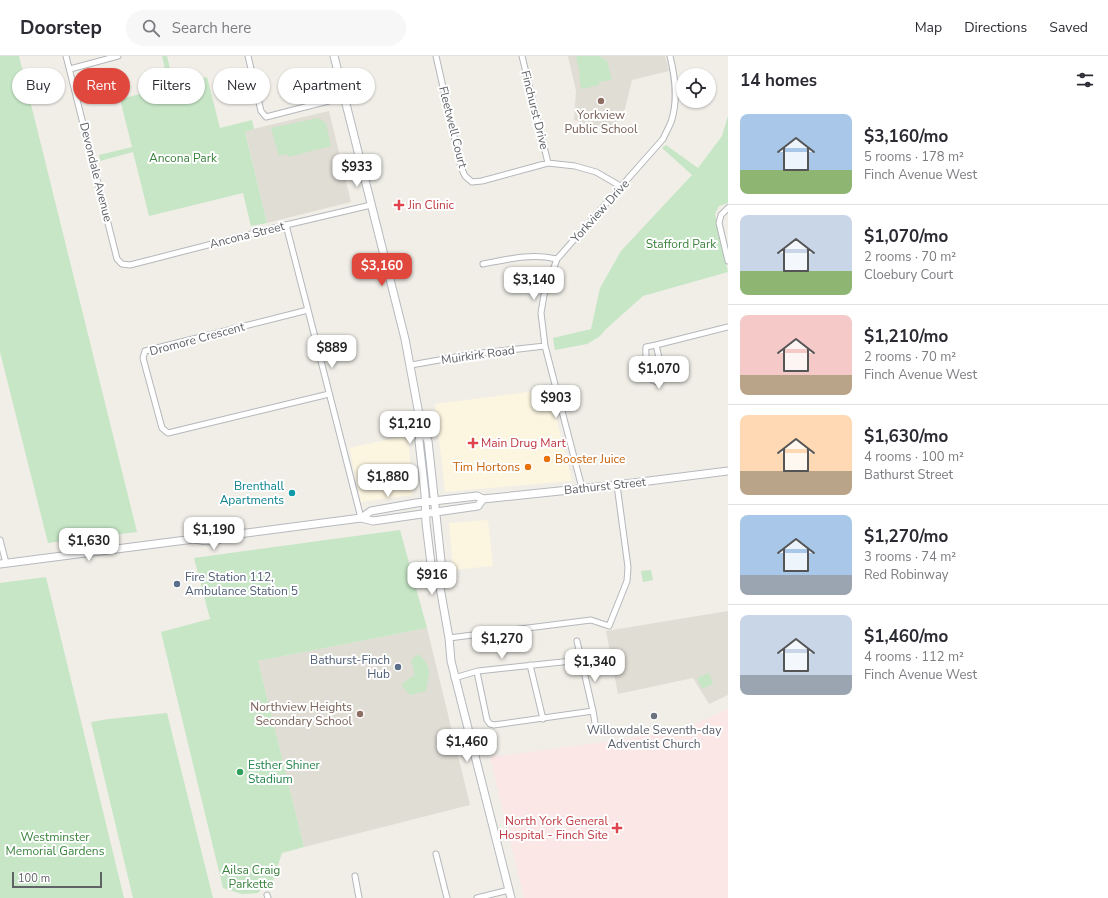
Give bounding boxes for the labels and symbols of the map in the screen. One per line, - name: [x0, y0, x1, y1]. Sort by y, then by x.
- street label: Finchurst Drive: [517, 69, 553, 151]
- street label: Fleetwell Court: [435, 85, 471, 170]
- marker: Yorkview Public School: [596, 96, 606, 106]
- place label: Yorkview Public School: [565, 107, 638, 137]
- street label: Devondale Avenue: [76, 121, 116, 223]
- park label: Ancona Park: [149, 150, 218, 166]
- pin: $933: [333, 154, 381, 188]
- street label: Yorkview Drive: [567, 176, 633, 247]
- place label: Jin Clinic: [407, 197, 455, 213]
- marker: Jin Clinic: [393, 199, 405, 211]
- street label: Ancona Street: [208, 218, 287, 252]
- park label: Stafford Park: [646, 236, 717, 252]
- pin: $3,160: [349, 253, 415, 287]
- pin: $3,140: [501, 267, 567, 301]
- street label: Dromore Crescent: [148, 318, 247, 359]
- pin: $889: [308, 335, 356, 369]
- street label: Muirkirk Road: [440, 342, 516, 368]
- pin: $1,070: [626, 356, 692, 390]
- pin: $903: [532, 385, 580, 419]
- pin: $1,210: [377, 411, 443, 445]
- place label: Main Drug Mart: [481, 435, 567, 451]
- marker: Main Drug Mart: [468, 438, 478, 448]
- place label: Booster Juice: [555, 451, 625, 467]
- marker: Booster Juice: [542, 454, 552, 464]
- place label: Tim Hortons: [453, 459, 520, 475]
- marker: Tim Hortons: [523, 462, 533, 472]
- pin: $1,880: [355, 464, 421, 498]
- street label: Bathurst Street: [563, 474, 647, 498]
- place label: Brenthall Apartments: [220, 478, 284, 508]
- marker: Brenthall Apartments: [287, 488, 297, 498]
- pin: $1,190: [181, 517, 247, 551]
- pin: $1,630: [56, 528, 122, 562]
- pin: $916: [408, 562, 456, 596]
- place label: Fire Station 112, Ambulance Station 5: [185, 569, 298, 599]
- marker: Fire Station 112, Ambulance Station 5: [172, 579, 182, 589]
- pin: $1,270: [469, 626, 535, 660]
- pin: $1,340: [562, 649, 628, 683]
- place label: Bathurst-Finch Hub: [310, 652, 390, 682]
- marker: Bathurst-Finch Hub: [393, 662, 403, 672]
- place label: Northview Heights Secondary School: [250, 699, 352, 729]
- marker: Northview Heights Secondary School: [355, 709, 365, 719]
- marker: Willowdale Seventh-day Adventist Church: [649, 711, 659, 721]
- place label: Willowdale Seventh-day Adventist Church: [587, 722, 722, 752]
- pin: $1,460: [434, 729, 500, 763]
- place label: Esther Shiner Stadium: [248, 757, 321, 787]
- marker: Esther Shiner Stadium: [235, 767, 245, 777]
- place label: North York General Hospital - Finch Site: [499, 813, 608, 843]
- marker: North York General Hospital - Finch Site: [611, 822, 623, 834]
- park label: Westminster Memorial Gardens: [6, 829, 105, 859]
- park label: Ailsa Craig Parkette: [222, 862, 280, 892]
- scale bar: [12, 870, 102, 889]

